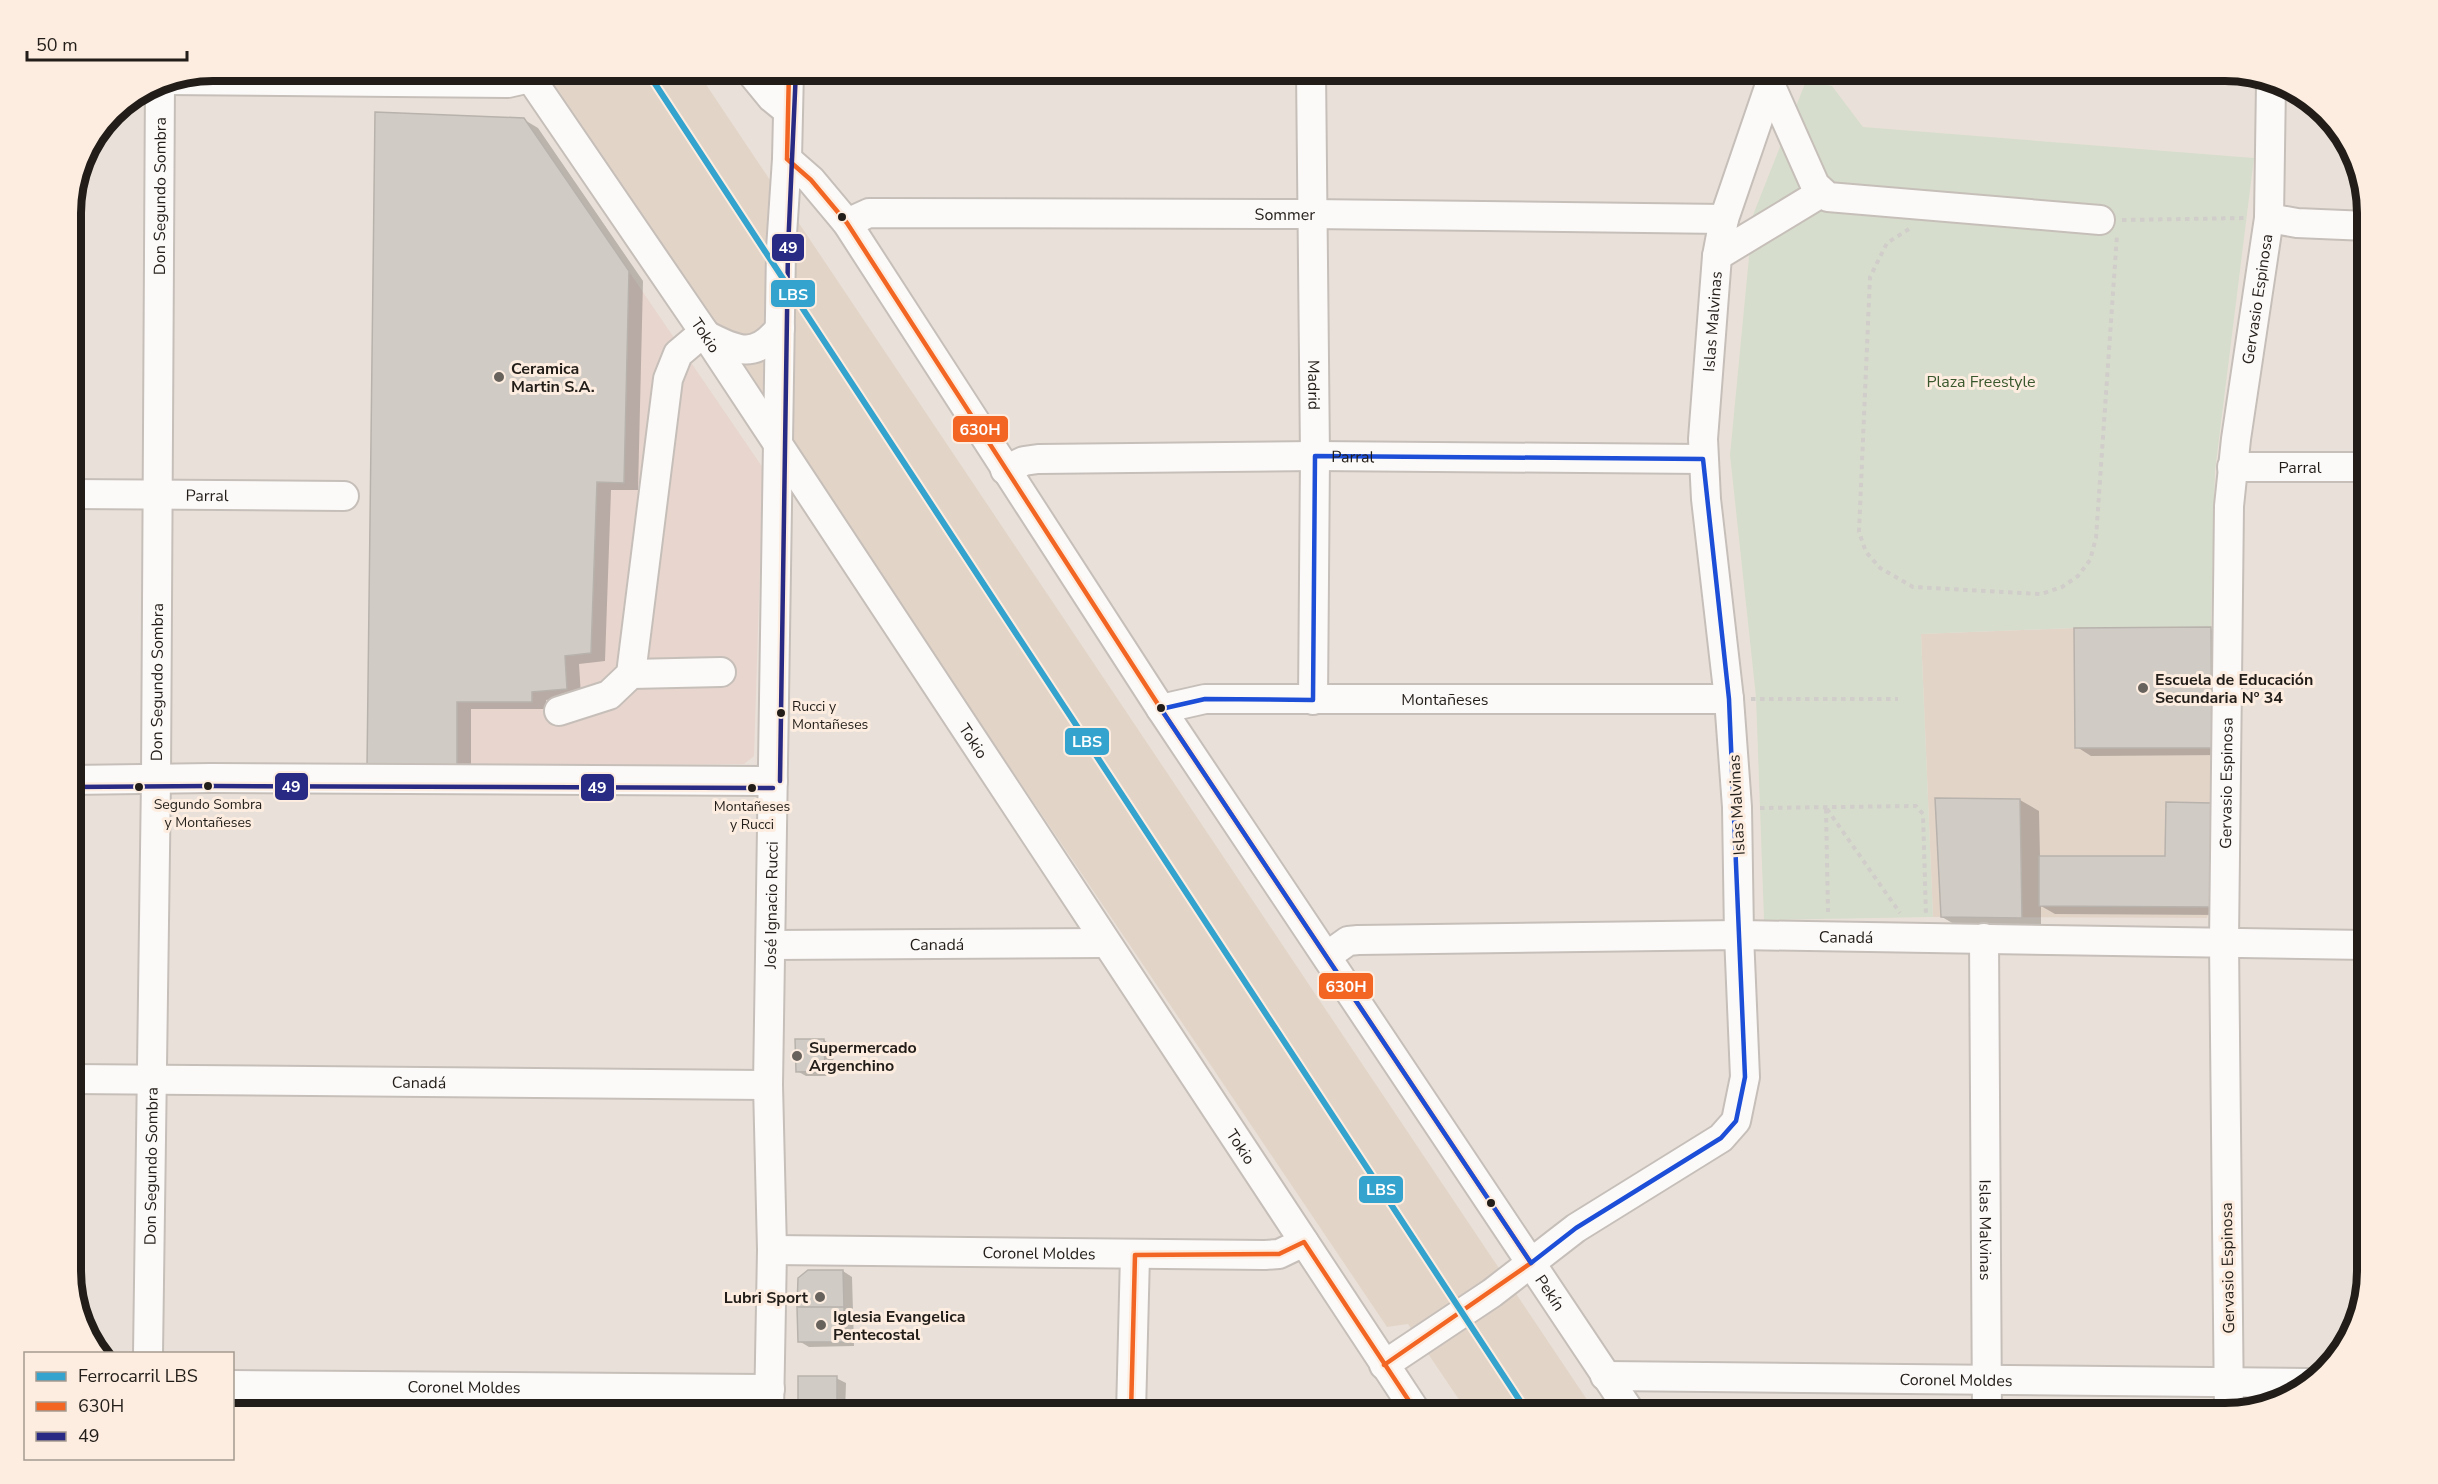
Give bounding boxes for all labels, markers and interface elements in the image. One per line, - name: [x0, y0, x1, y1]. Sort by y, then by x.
- scale bar: [27, 24, 188, 62]
- text: 50 m: [36, 33, 78, 57]
- street label: Don Segundo Sombra: [149, 117, 172, 275]
- street label: Sommer: [1255, 204, 1315, 226]
- unlabelled marker: [836, 211, 848, 223]
- street label: Gervasio Espinosa: [2237, 232, 2278, 366]
- line badge: 49: [771, 233, 805, 262]
- text: 49: [778, 237, 798, 259]
- street label: Islas Malvinas: [1698, 270, 1728, 373]
- line badge: LBS: [770, 279, 816, 308]
- text: LBS: [778, 284, 808, 306]
- street label: Tokio: [685, 314, 725, 358]
- place label: Ceramica Martin S.A.: [511, 358, 595, 398]
- street label: Madrid: [1302, 360, 1325, 410]
- marker: Ceramica Martin S.A.: [492, 370, 506, 384]
- park label: Plaza Freestyle: [1926, 371, 2036, 393]
- line badge: 630H: [952, 415, 1009, 443]
- text: 630H: [959, 419, 1001, 441]
- street label: Parral: [1331, 446, 1375, 468]
- street label: Parral: [2279, 457, 2322, 479]
- street label: Parral: [185, 485, 229, 507]
- street label: Don Segundo Sombra: [146, 603, 169, 761]
- place label: Escuela de Educación Secundaria Nº 34: [2155, 669, 2313, 709]
- marker: Escuela de Educación Secundaria Nº 34: [2136, 681, 2150, 695]
- street label: Montañeses: [1401, 689, 1489, 711]
- place label: Rucci y Montañeses: [792, 697, 869, 734]
- unlabelled marker: [1155, 702, 1167, 714]
- marker: Rucci y Montañeses: [775, 707, 787, 719]
- street label: Gervasio Espinosa: [2215, 717, 2239, 849]
- street label: Tokio: [953, 719, 992, 763]
- line badge: LBS: [1064, 727, 1110, 756]
- text: LBS: [1072, 731, 1102, 753]
- street label: Islas Malvinas: [1723, 754, 1751, 856]
- line badge: 49: [274, 772, 309, 801]
- line badge: 49: [580, 773, 615, 802]
- text: 49: [281, 776, 301, 798]
- text: 49: [587, 777, 607, 799]
- marker: Segundo Sombra y Montañeses: [202, 780, 214, 792]
- unlabelled marker: [133, 781, 145, 793]
- marker: Montañeses y Rucci: [746, 782, 758, 794]
- place label: Segundo Sombra y Montañeses: [154, 795, 262, 832]
- place label: Montañeses y Rucci: [714, 797, 790, 834]
- street label: José Ignacio Rucci: [760, 841, 784, 970]
- street label: Canadá: [1819, 926, 1873, 949]
- street label: Canadá: [910, 934, 964, 956]
- line badge: 630H: [1318, 972, 1374, 1000]
- text: 630H: [1325, 976, 1367, 998]
- place label: Supermercado Argenchino: [809, 1037, 917, 1077]
- marker: Supermercado Argenchino: [790, 1049, 804, 1063]
- street label: Canadá: [392, 1072, 446, 1094]
- street label: Don Segundo Sombra: [140, 1087, 164, 1245]
- street label: Tokio: [1221, 1125, 1260, 1169]
- line badge: LBS: [1358, 1175, 1404, 1204]
- text: LBS: [1366, 1179, 1396, 1201]
- street label: Islas Malvinas: [1974, 1180, 1996, 1280]
- unlabelled marker: [1485, 1197, 1497, 1209]
- street label: Gervasio Espinosa: [2216, 1202, 2240, 1334]
- street label: Coronel Moldes: [982, 1242, 1096, 1265]
- street label: Pekín: [1530, 1271, 1570, 1315]
- place label: Lubri Sport: [724, 1287, 809, 1309]
- marker: Lubri Sport: [813, 1290, 827, 1304]
- place label: Iglesia Evangelica Pentecostal: [833, 1306, 965, 1346]
- marker: Iglesia Evangelica Pentecostal: [814, 1318, 828, 1332]
- legend: [24, 1352, 234, 1460]
- text: Ferrocarril LBS: [78, 1364, 198, 1388]
- street label: Coronel Moldes: [1899, 1369, 2013, 1392]
- street label: Coronel Moldes: [407, 1376, 521, 1399]
- text: 630H: [78, 1394, 124, 1418]
- text: 49: [78, 1424, 100, 1448]

